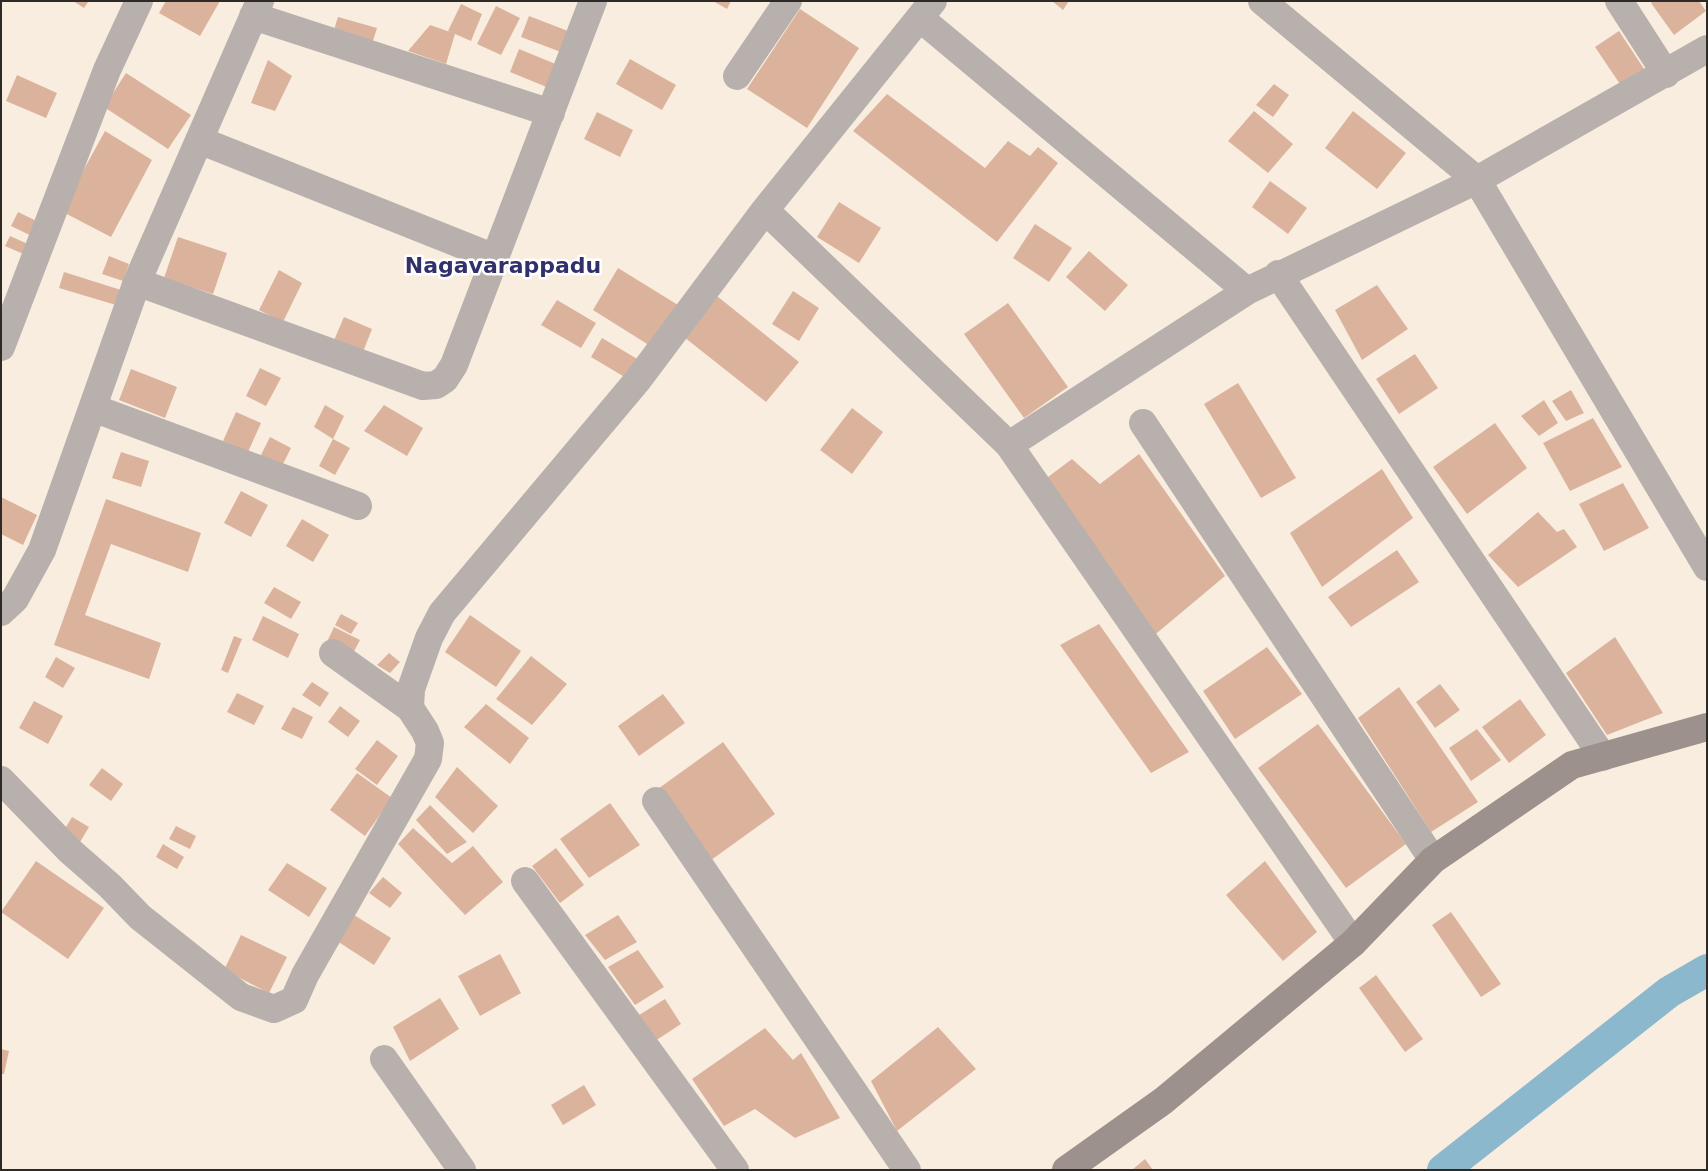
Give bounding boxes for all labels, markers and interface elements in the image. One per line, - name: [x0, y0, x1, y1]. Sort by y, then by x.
- district label: Nagavarappadu: [405, 254, 601, 280]

